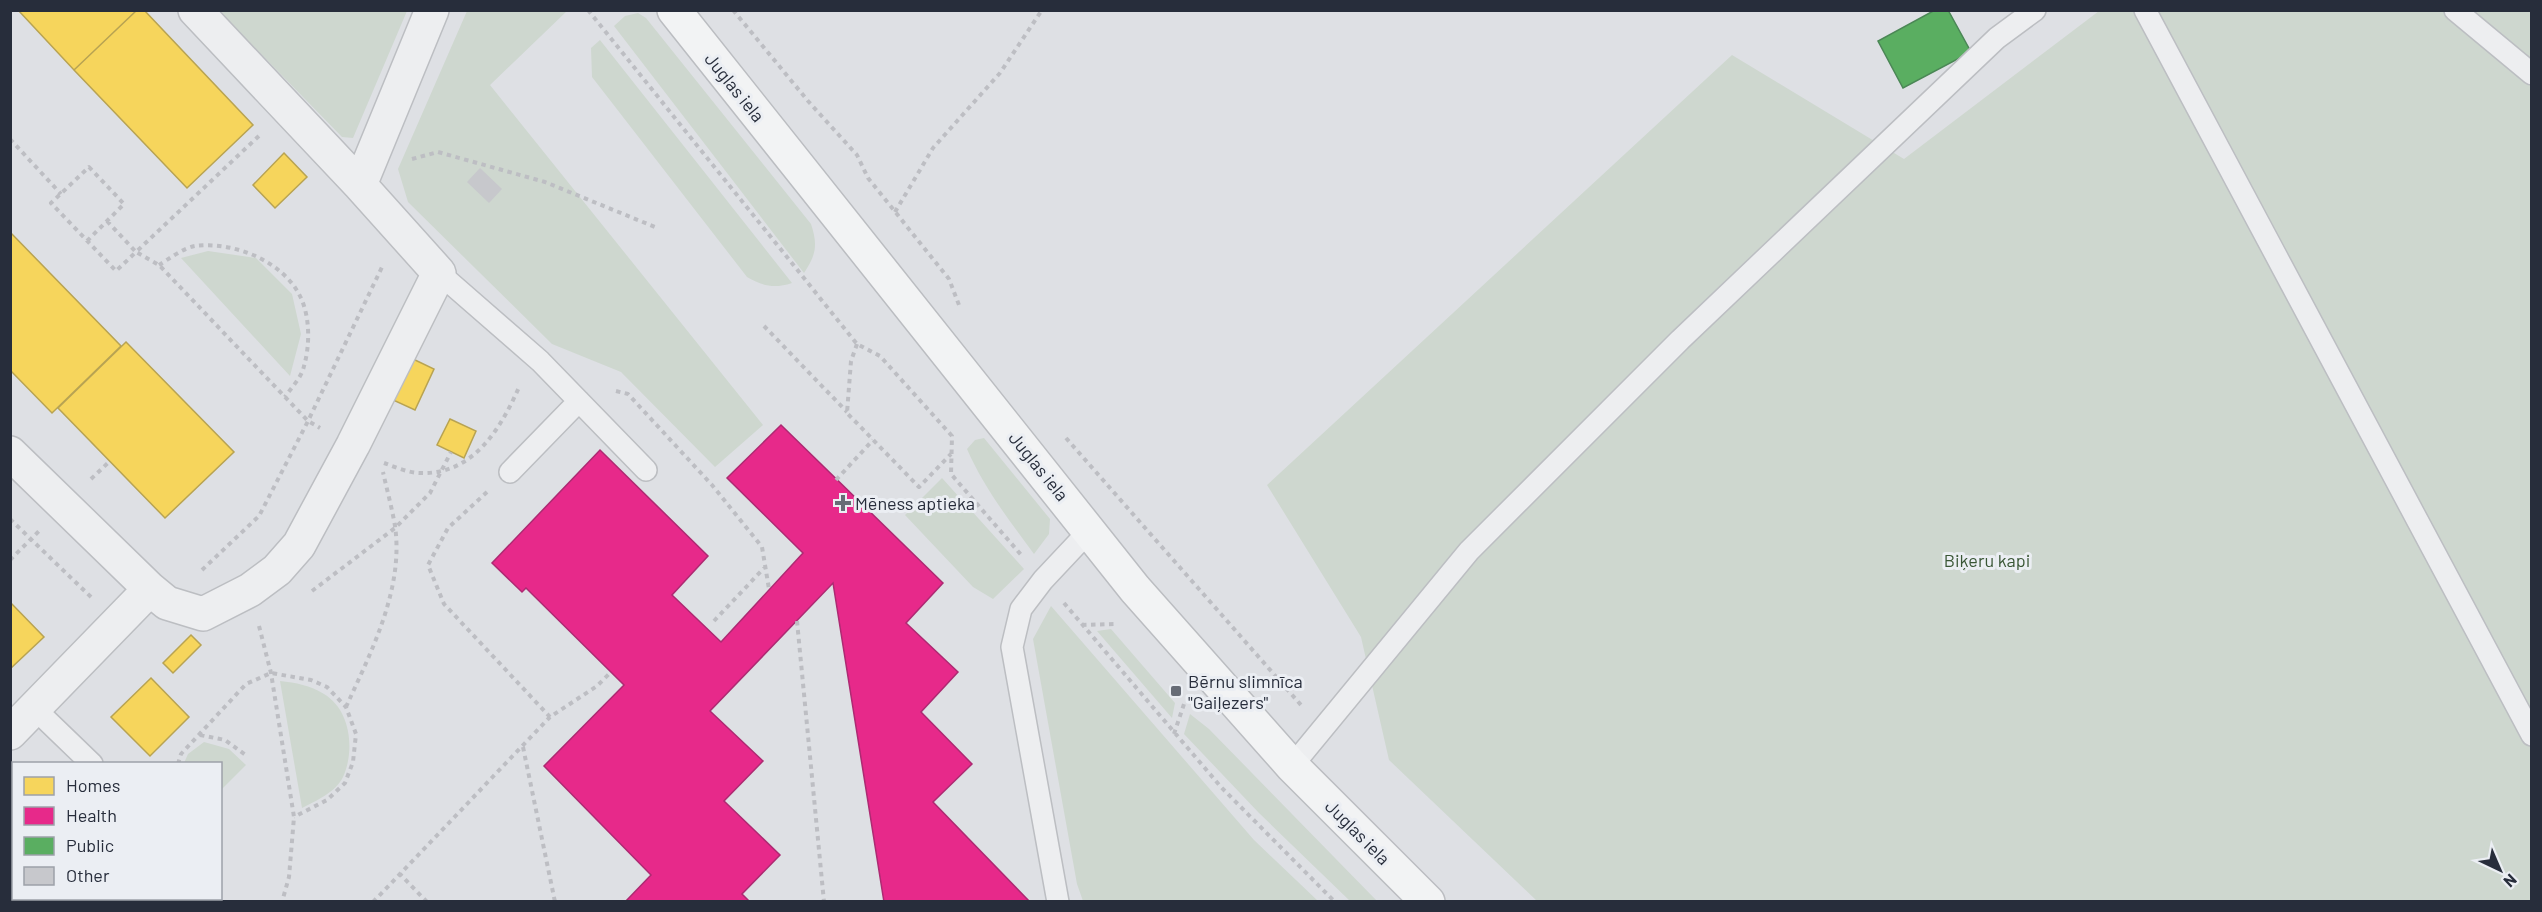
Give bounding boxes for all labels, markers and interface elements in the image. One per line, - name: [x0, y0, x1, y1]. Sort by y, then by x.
- street label: Juglas iela: [700, 48, 770, 126]
- street label: Juglas iela: [1004, 427, 1074, 505]
- place label: Mēness aptieka: [855, 492, 975, 514]
- marker: Mēness aptieka: [836, 496, 850, 510]
- park label: Biķeru kapi: [1944, 549, 2030, 571]
- place label: Bērnu slimnīca "Gaiļezers": [1188, 670, 1303, 713]
- marker: Bērnu slimnīca "Gaiļezers": [1169, 684, 1183, 698]
- legend: [12, 762, 222, 900]
- text: Homes: [66, 774, 120, 796]
- street label: Juglas iela: [1321, 795, 1395, 869]
- text: Health: [66, 804, 117, 826]
- text: Public: [66, 834, 114, 856]
- north arrow: [2470, 840, 2530, 900]
- text: Other: [66, 864, 110, 886]
- text: N: [2500, 871, 2521, 892]

